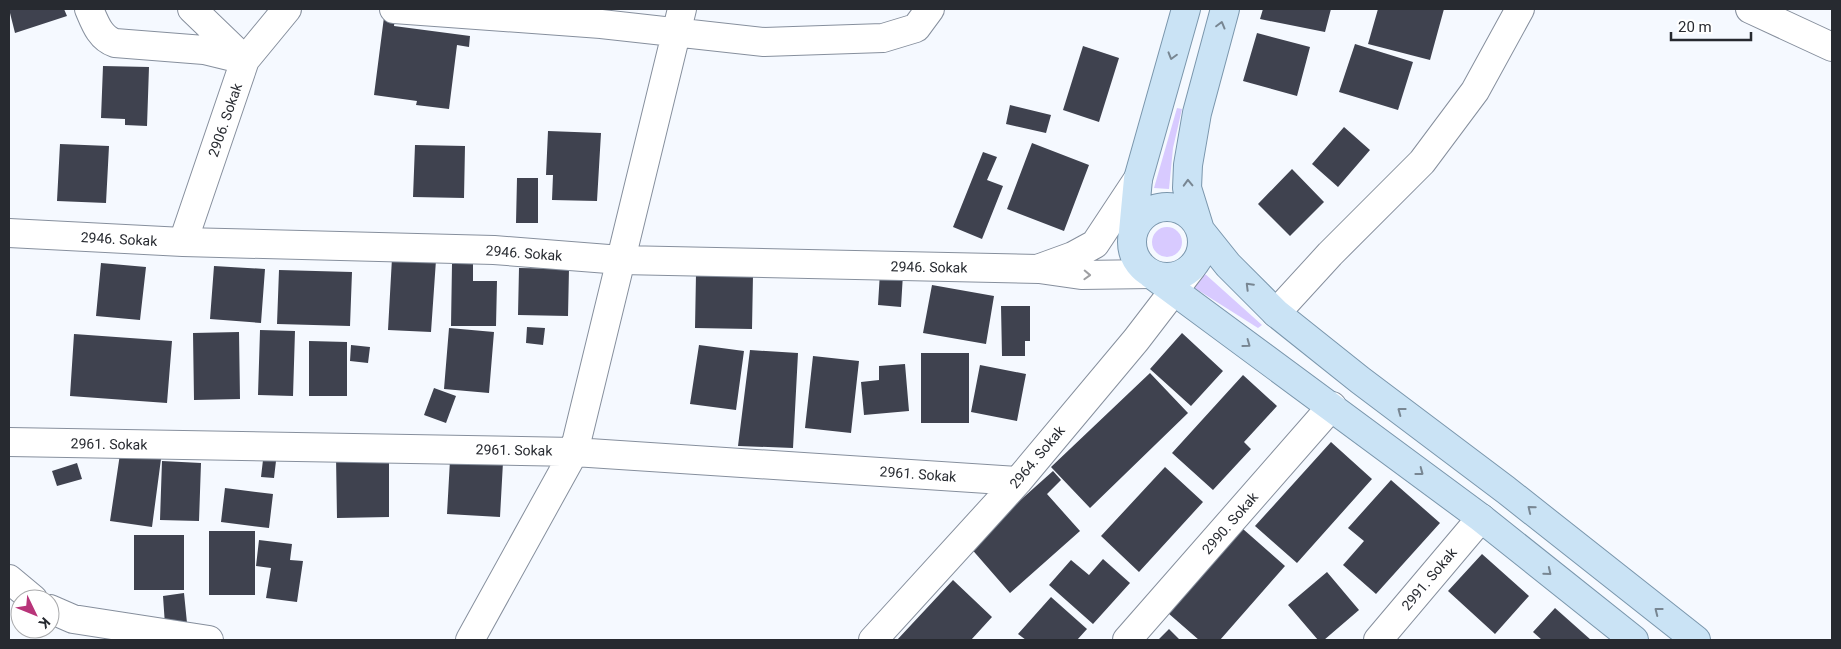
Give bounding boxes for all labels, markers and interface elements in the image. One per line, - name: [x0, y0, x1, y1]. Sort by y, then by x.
- scale bar: [1671, 10, 1751, 42]
- text: 20 m: [1678, 18, 1712, 36]
- one-way arrow: [1215, 20, 1226, 29]
- one-way arrow: [1168, 51, 1178, 59]
- street label: 2906. Sokak: [205, 80, 245, 159]
- one-way arrow: [1183, 179, 1193, 187]
- street label: 2946. Sokak: [80, 229, 159, 249]
- street label: 2946. Sokak: [485, 242, 564, 264]
- street label: 2946. Sokak: [890, 258, 968, 276]
- one-way arrow: [1084, 269, 1092, 280]
- one-way arrow: [1246, 283, 1255, 292]
- one-way arrow: [1241, 338, 1251, 347]
- one-way arrow: [1397, 408, 1407, 417]
- street label: 2964. Sokak: [1006, 422, 1068, 492]
- street label: 2961. Sokak: [70, 435, 148, 453]
- street label: 2961. Sokak: [475, 441, 553, 459]
- street label: 2961. Sokak: [879, 463, 958, 485]
- one-way arrow: [1414, 466, 1424, 475]
- street label: 2990. Sokak: [1199, 488, 1262, 557]
- one-way arrow: [1527, 506, 1536, 515]
- street label: 2991. Sokak: [1398, 544, 1460, 614]
- one-way arrow: [1542, 566, 1551, 574]
- north arrow: [10, 589, 60, 639]
- one-way arrow: [1655, 608, 1664, 616]
- text: K: [36, 614, 53, 632]

